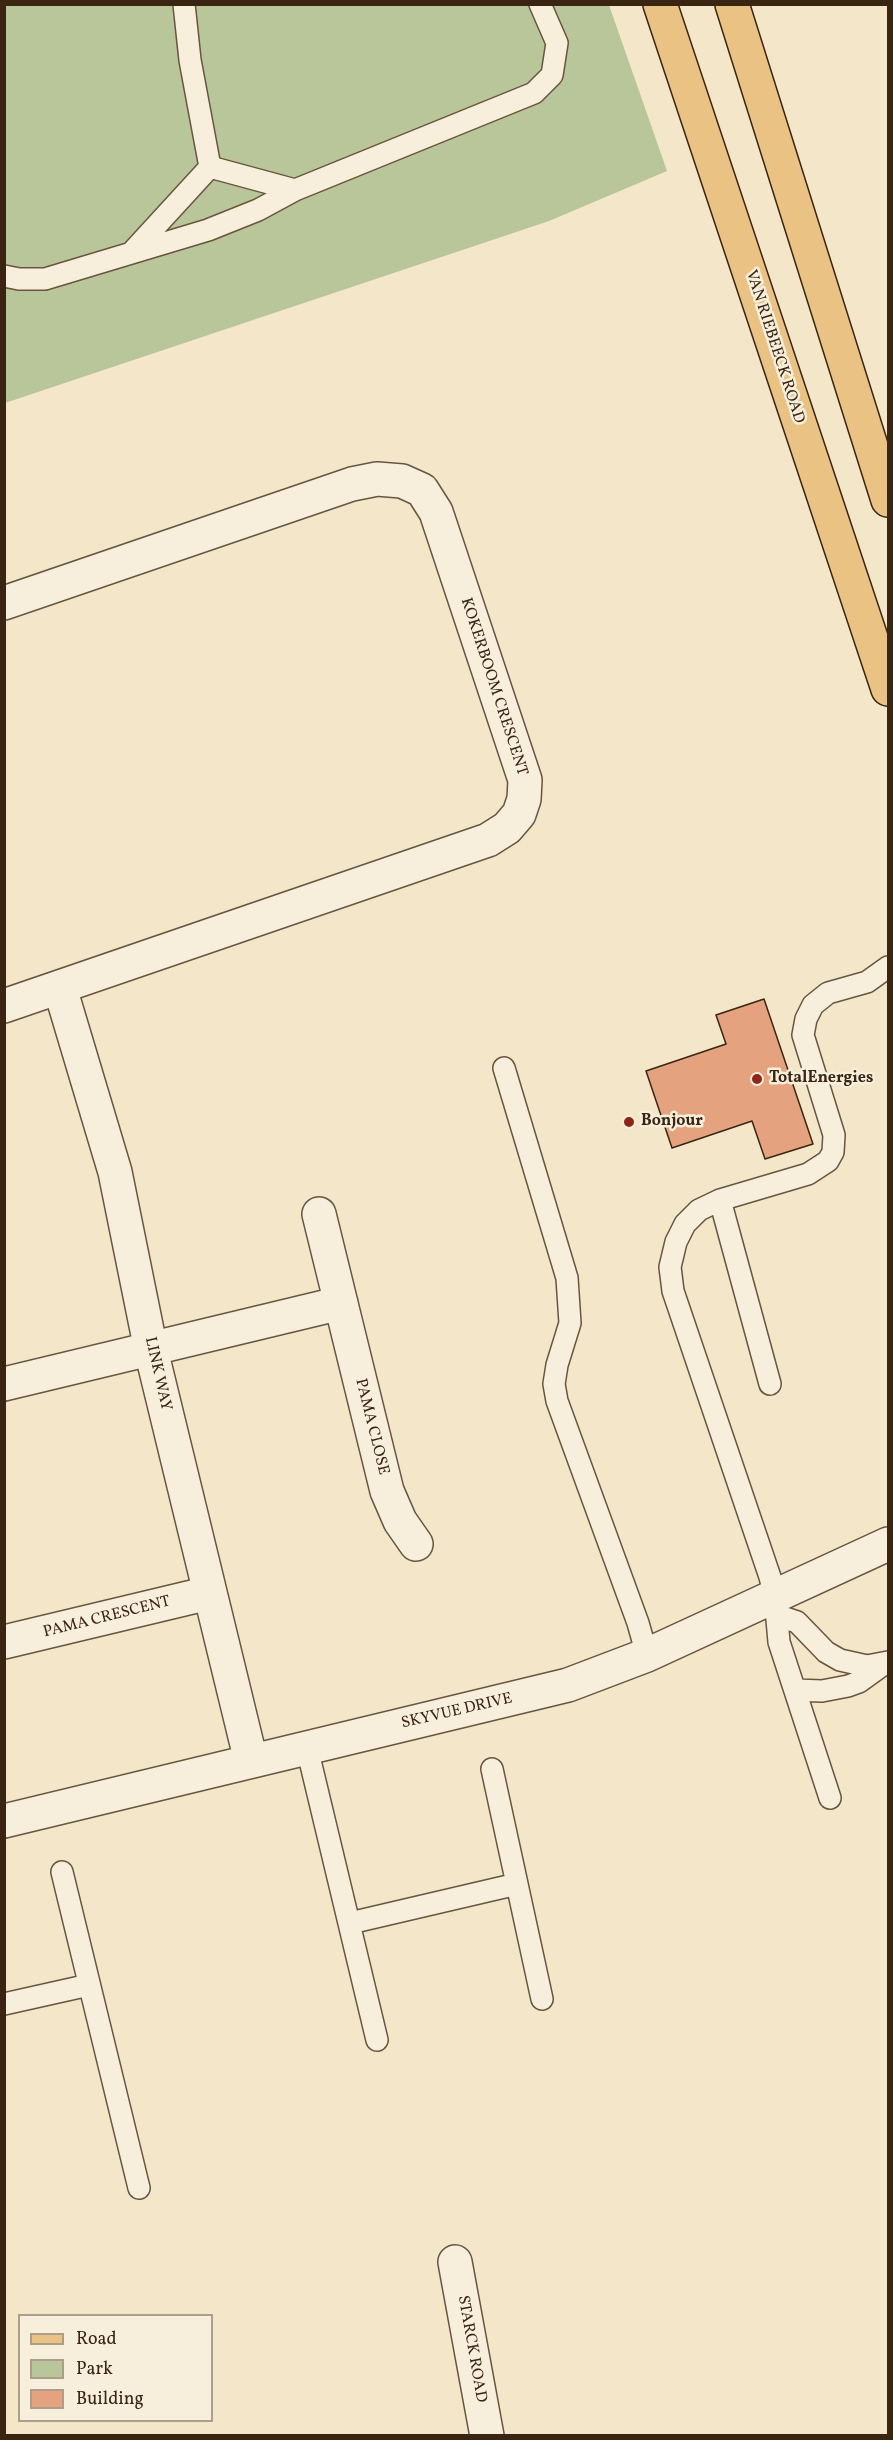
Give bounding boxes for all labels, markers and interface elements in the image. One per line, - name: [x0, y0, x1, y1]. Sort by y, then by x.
- street label: VAN RIEBEECK ROAD: [740, 268, 808, 426]
- street label: KOKERBOOM CRESCENT: [455, 596, 531, 778]
- place label: TotalEnergies: [769, 1069, 873, 1089]
- marker: TotalEnergies: [750, 1072, 764, 1086]
- place label: Bonjour: [641, 1112, 703, 1132]
- marker: Bonjour: [622, 1115, 636, 1129]
- street label: LINK WAY: [139, 1335, 175, 1413]
- street label: PAMA CLOSE: [350, 1377, 392, 1477]
- street label: PAMA CRESCENT: [41, 1593, 173, 1643]
- street label: SKYVUE DRIVE: [400, 1690, 514, 1734]
- street label: STARCK ROAD: [452, 2294, 490, 2404]
- legend: [18, 2314, 213, 2422]
- text: Road: [76, 2327, 117, 2352]
- text: Park: [76, 2357, 113, 2382]
- text: Building: [76, 2387, 144, 2412]

